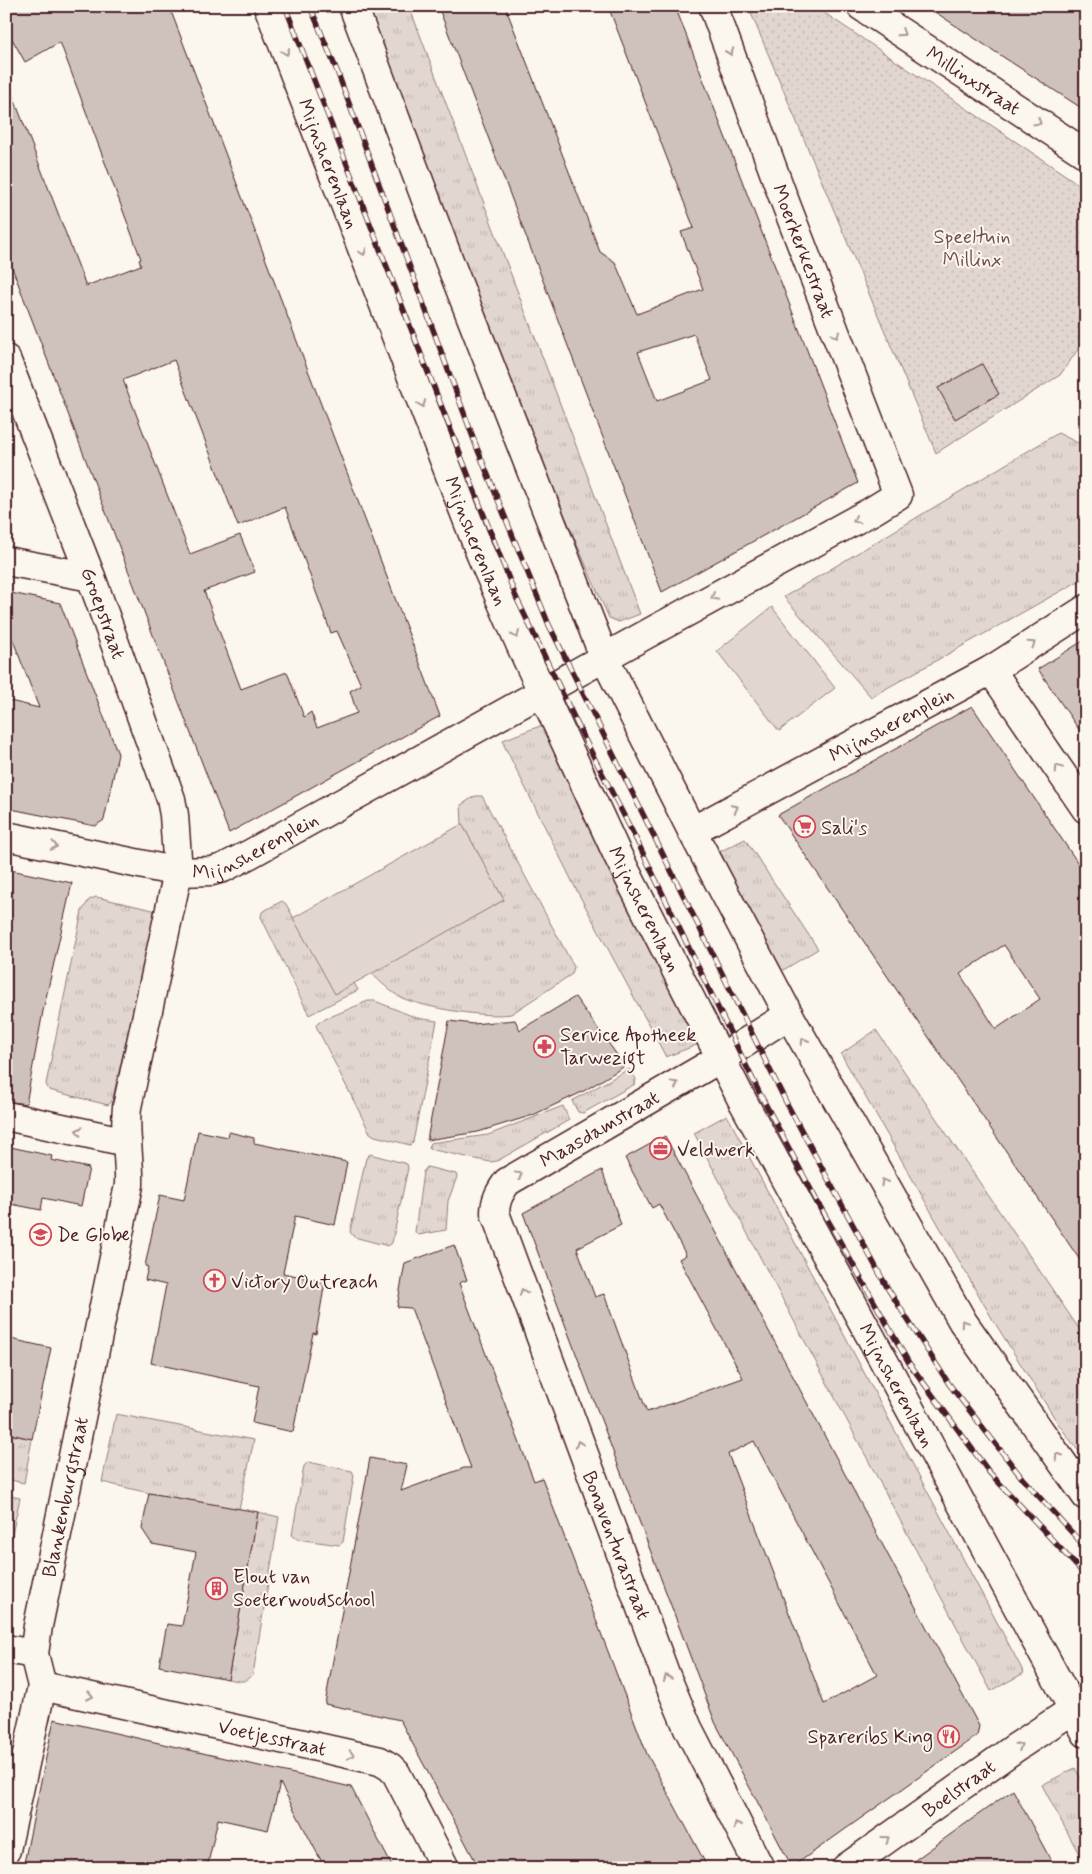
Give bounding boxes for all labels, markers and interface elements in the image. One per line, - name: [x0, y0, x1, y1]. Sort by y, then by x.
- one-way arrow: [896, 27, 906, 36]
- street label: Millinxstraat: [920, 40, 1025, 122]
- one-way arrow: [279, 47, 290, 56]
- one-way arrow: [724, 47, 734, 56]
- street label: Mijnsherenlaan: [290, 95, 365, 233]
- one-way arrow: [1032, 116, 1042, 125]
- street label: Moerkerkestraat: [765, 181, 841, 322]
- park label: Speeltuin Millinx: [933, 224, 1011, 274]
- one-way arrow: [357, 247, 367, 256]
- one-way arrow: [830, 330, 840, 339]
- one-way arrow: [416, 399, 426, 408]
- street label: Mijnsherenlaan: [437, 473, 514, 610]
- one-way arrow: [853, 513, 862, 523]
- street label: Groepstraat: [73, 563, 131, 663]
- one-way arrow: [710, 591, 719, 601]
- one-way arrow: [510, 630, 521, 639]
- one-way arrow: [1027, 640, 1036, 650]
- street label: Mijnsherenplein: [825, 681, 959, 770]
- one-way arrow: [1055, 765, 1064, 774]
- one-way arrow: [730, 804, 739, 814]
- street label: Mijnsherenplein: [192, 807, 324, 887]
- supermarket icon: Sali's: [793, 815, 817, 839]
- place label: Sali's: [821, 815, 867, 842]
- one-way arrow: [50, 841, 58, 851]
- street label: Mijnsherenlaan: [601, 843, 687, 977]
- place label: Service Apotheek Tarwezigt: [560, 1022, 696, 1074]
- pharmacy icon: Service Apotheek Tarwezigt: [532, 1034, 556, 1058]
- one-way arrow: [800, 1037, 810, 1046]
- one-way arrow: [669, 1080, 678, 1090]
- street label: Maasdamstraat: [535, 1085, 665, 1175]
- one-way arrow: [74, 1127, 83, 1137]
- office icon: Veldwerk: [649, 1137, 673, 1161]
- place label: Veldwerk: [677, 1137, 755, 1164]
- one-way arrow: [514, 1171, 523, 1181]
- one-way arrow: [880, 1178, 890, 1187]
- school or university icon: De Globe: [29, 1222, 53, 1246]
- place label: De Globe: [57, 1222, 130, 1249]
- church icon: Victory Outreach: [203, 1269, 227, 1293]
- place label: Victory Outreach: [231, 1269, 378, 1296]
- one-way arrow: [519, 1288, 529, 1296]
- street label: Mijnsherenlaan: [851, 1319, 940, 1453]
- one-way arrow: [961, 1319, 971, 1328]
- street label: Blankenburgstraat: [36, 1415, 96, 1580]
- one-way arrow: [575, 1440, 585, 1449]
- one-way arrow: [1055, 1452, 1064, 1462]
- street label: Bonaventurastraat: [575, 1467, 656, 1624]
- place label: Elout van Soeterwoudschool: [233, 1564, 376, 1614]
- building icon: Elout van Soeterwoudschool: [205, 1576, 229, 1600]
- one-way arrow: [663, 1674, 673, 1683]
- one-way arrow: [85, 1690, 94, 1701]
- street label: Voetjesstraat: [215, 1713, 329, 1764]
- place label: Spareribs King: [807, 1724, 933, 1752]
- restaurant icon: Spareribs King: [937, 1724, 961, 1748]
- one-way arrow: [1013, 1743, 1022, 1752]
- one-way arrow: [346, 1749, 355, 1760]
- street label: Boelstraat: [917, 1754, 1002, 1825]
- one-way arrow: [733, 1821, 743, 1830]
- one-way arrow: [880, 1836, 889, 1845]

